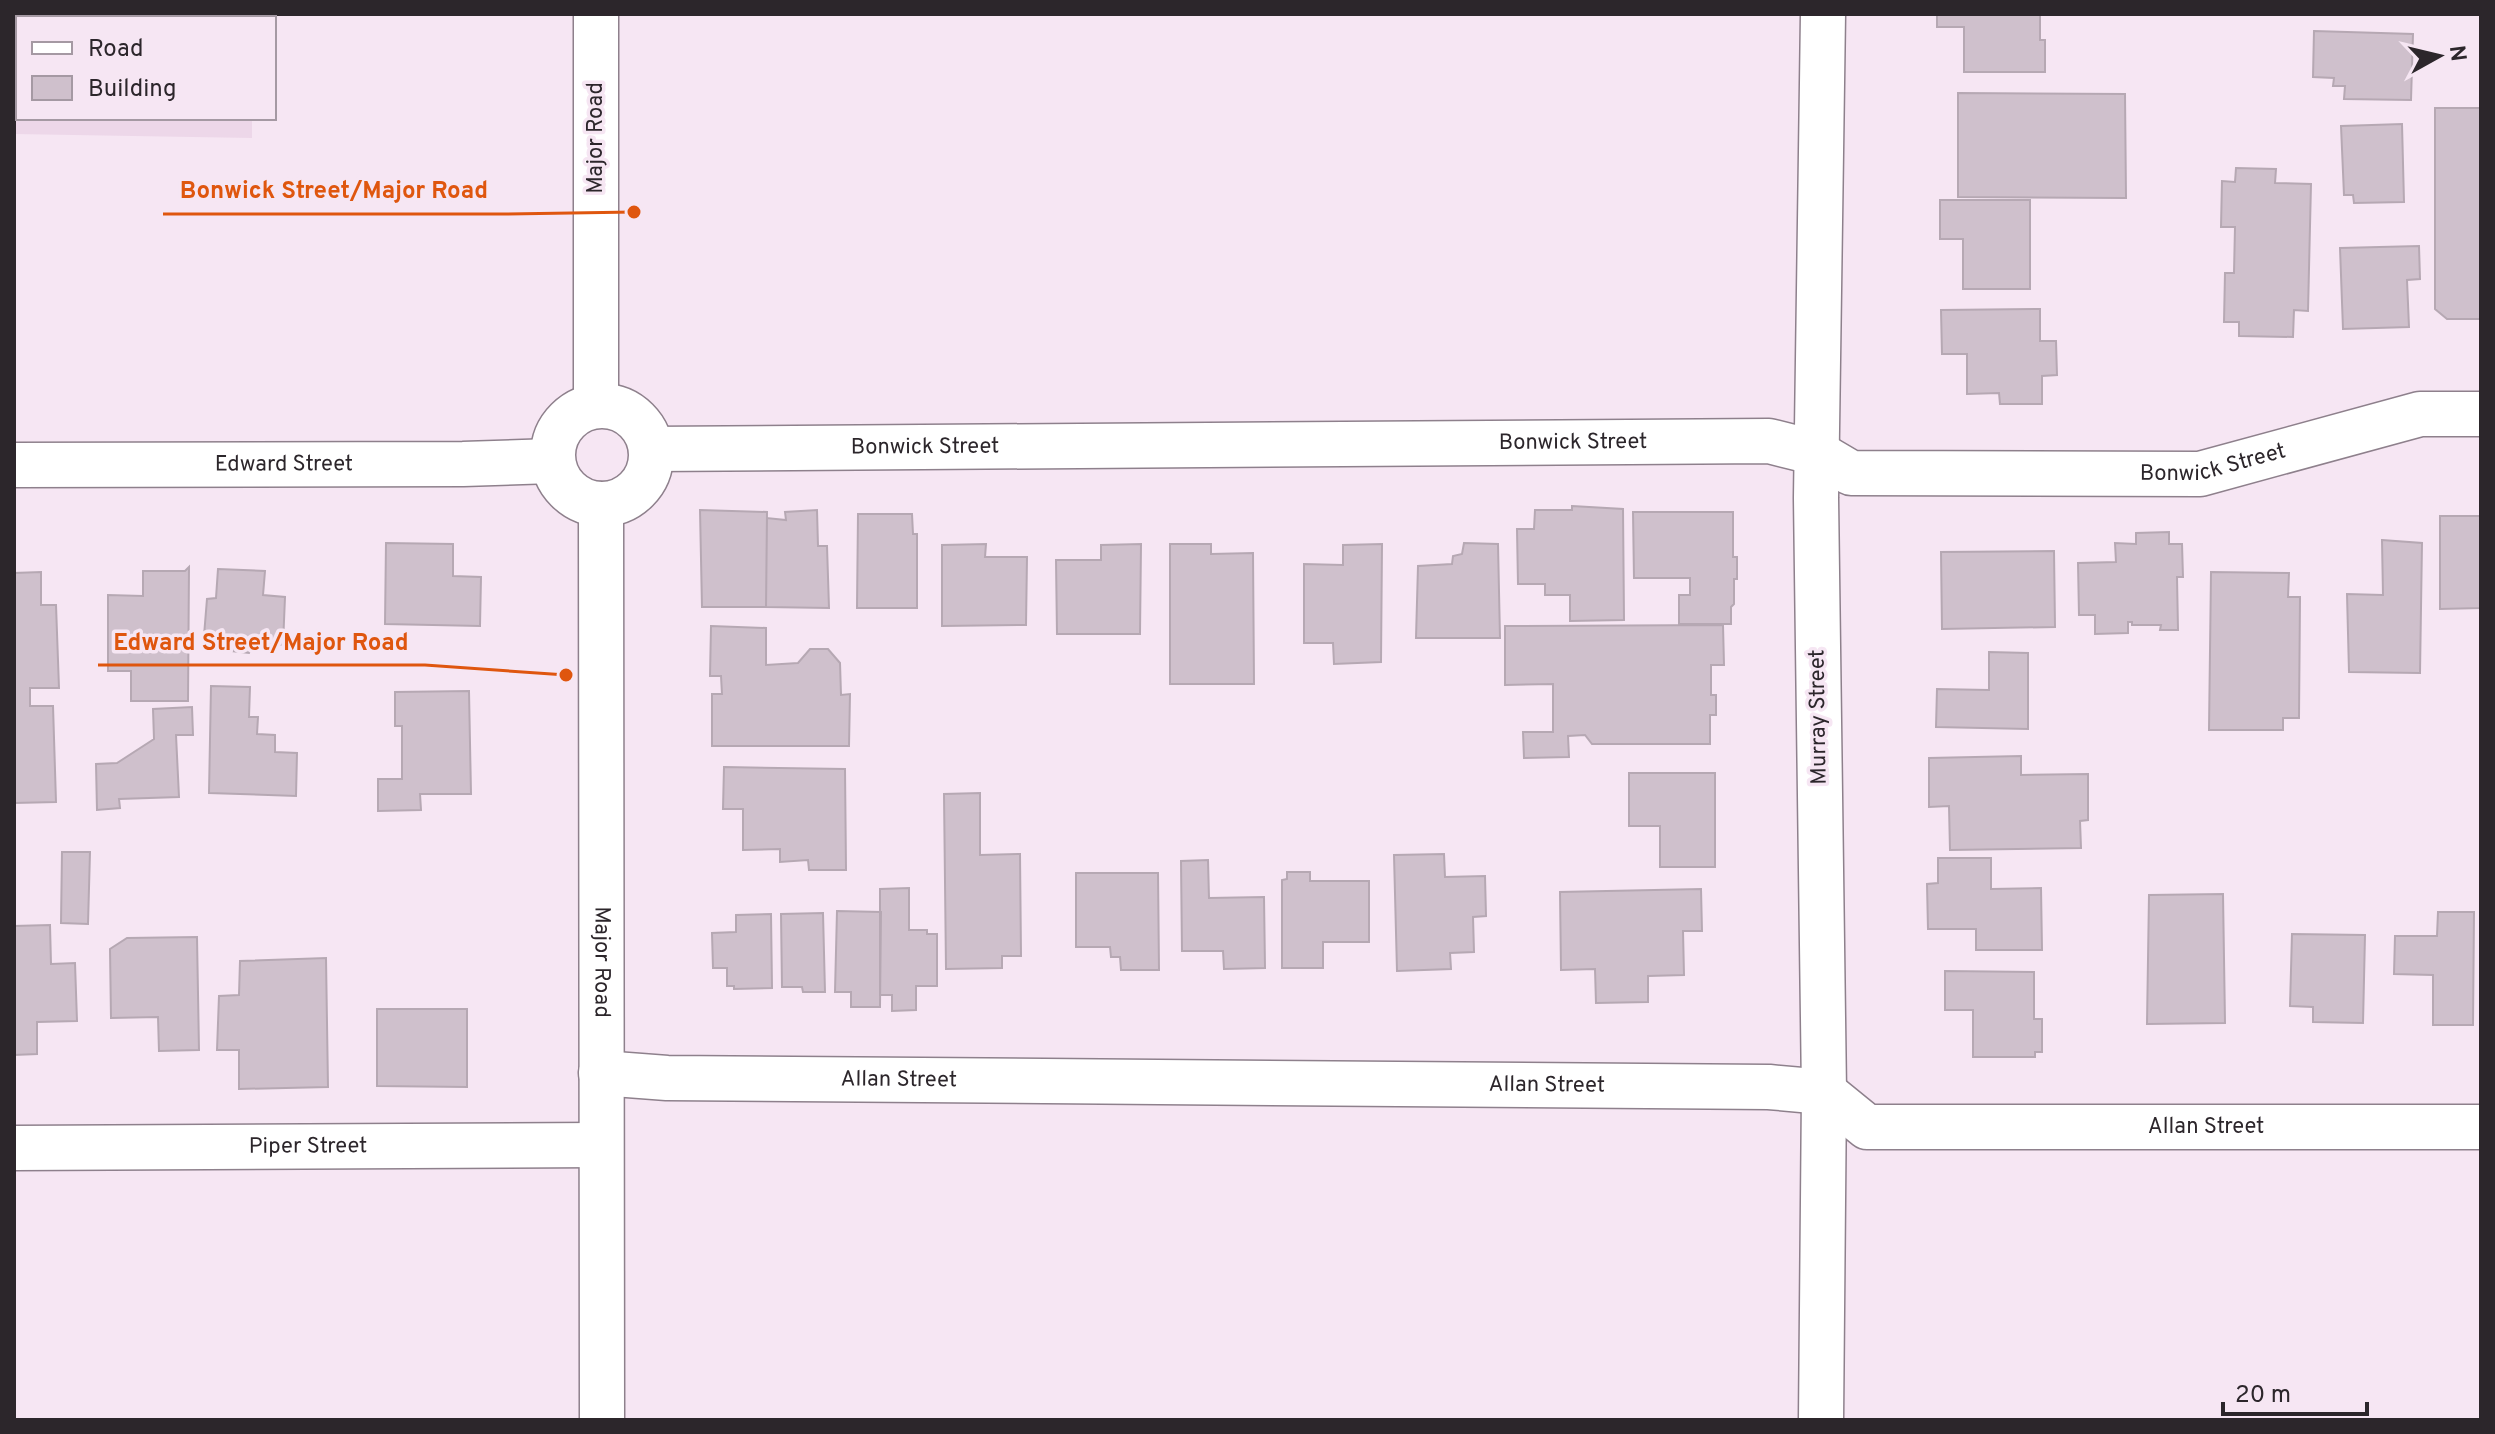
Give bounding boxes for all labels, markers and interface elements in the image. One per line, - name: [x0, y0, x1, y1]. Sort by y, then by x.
- legend: [16, 16, 276, 120]
- north arrow: [2399, 16, 2479, 96]
- text: Road: [88, 35, 144, 65]
- text: N: [2442, 44, 2471, 63]
- text: Building: [88, 75, 177, 105]
- street label: Major Road: [583, 82, 610, 194]
- callout: Bonwick Street/Major Road: [163, 166, 504, 214]
- text: Bonwick Street/Major Road: [180, 177, 488, 207]
- street label: Bonwick Street: [1498, 428, 1647, 456]
- street label: Bonwick Street: [851, 433, 999, 461]
- street label: Bonwick Street: [2140, 438, 2289, 487]
- street label: Edward Street: [215, 451, 353, 478]
- callout: Edward Street/Major Road: [98, 617, 425, 665]
- text: Edward Street/Major Road: [113, 629, 409, 659]
- street label: Murray Street: [1804, 649, 1834, 785]
- street label: Major Road: [588, 906, 615, 1018]
- street label: Allan Street: [840, 1066, 957, 1094]
- street label: Allan Street: [1488, 1071, 1605, 1099]
- street label: Allan Street: [2148, 1114, 2264, 1141]
- street label: Piper Street: [249, 1133, 367, 1160]
- scale bar: [2223, 1366, 2367, 1416]
- text: 20 m: [2235, 1381, 2291, 1411]

